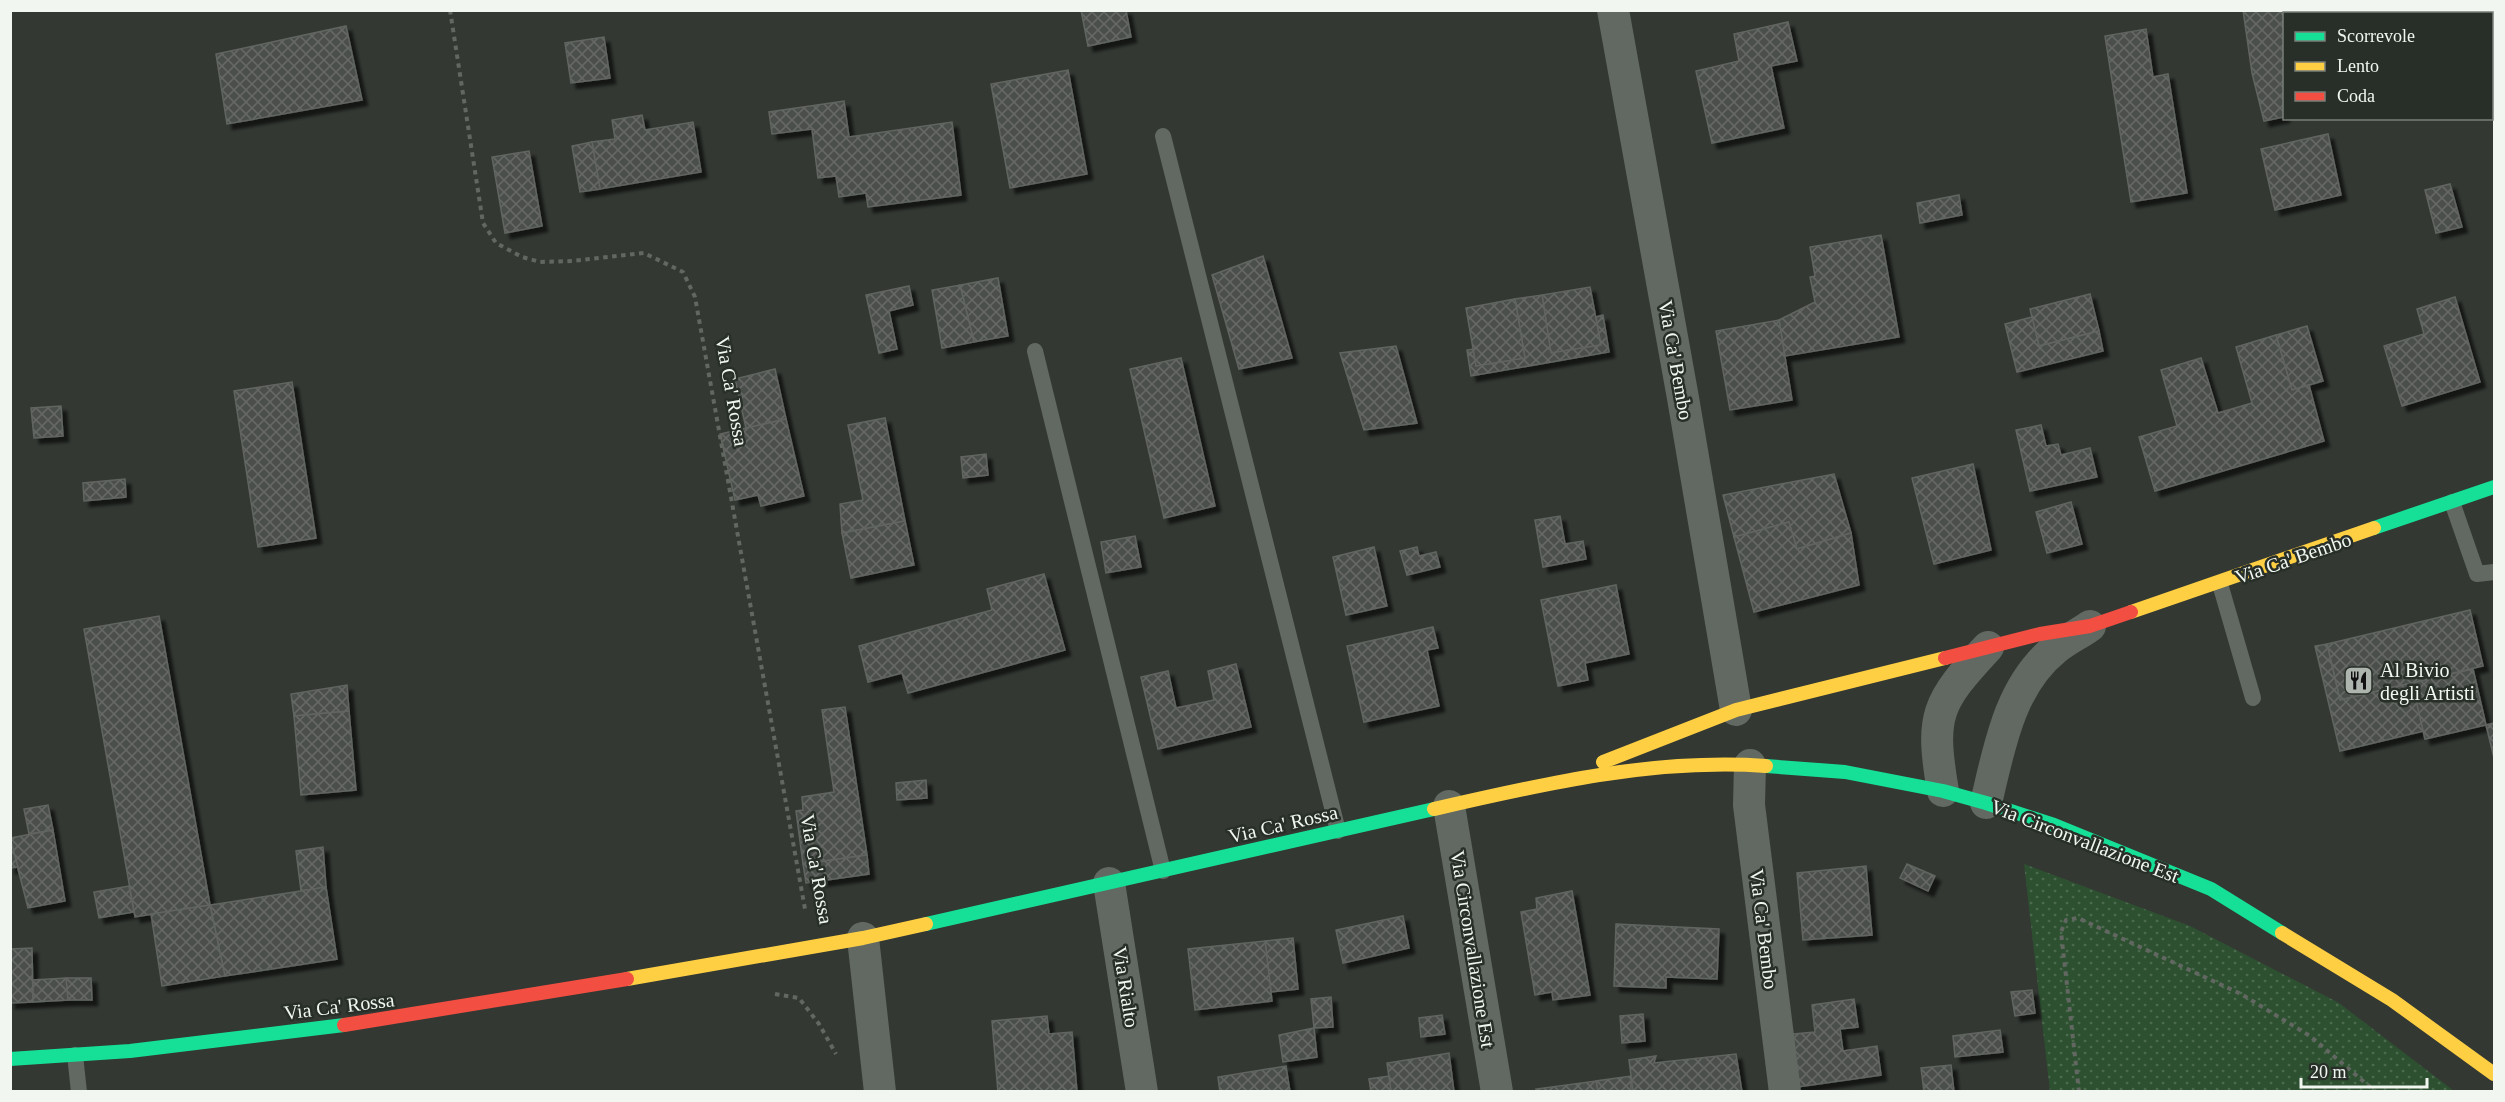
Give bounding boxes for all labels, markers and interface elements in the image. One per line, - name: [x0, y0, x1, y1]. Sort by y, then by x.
- legend: [2283, 12, 2493, 120]
- text: Scorrevole: [2337, 26, 2415, 46]
- text: Lento: [2337, 56, 2379, 76]
- text: Coda: [2337, 86, 2375, 106]
- street label: Via Ca' Bembo: [1655, 298, 1697, 422]
- street label: Via Ca' Rossa: [712, 334, 753, 448]
- street label: Via Ca' Bembo: [2232, 528, 2354, 588]
- place label: Al Bivio degli Artisti: [2380, 659, 2475, 705]
- restaurant icon: Al Bivio degli Artisti: [2343, 665, 2375, 697]
- street label: Via Circonvallazione Est: [1988, 795, 2183, 887]
- street label: Via Ca' Rossa: [1226, 801, 1340, 847]
- street label: Via Ca' Rossa: [797, 812, 838, 926]
- street label: Via Circonvallazione Est: [1447, 849, 1500, 1050]
- street label: Via Ca' Bembo: [1746, 867, 1782, 991]
- street label: Via Rialto: [1109, 945, 1143, 1029]
- street label: Via Ca' Rossa: [282, 988, 396, 1024]
- scale bar: [2301, 1051, 2427, 1089]
- text: 20 m: [2310, 1062, 2347, 1082]

